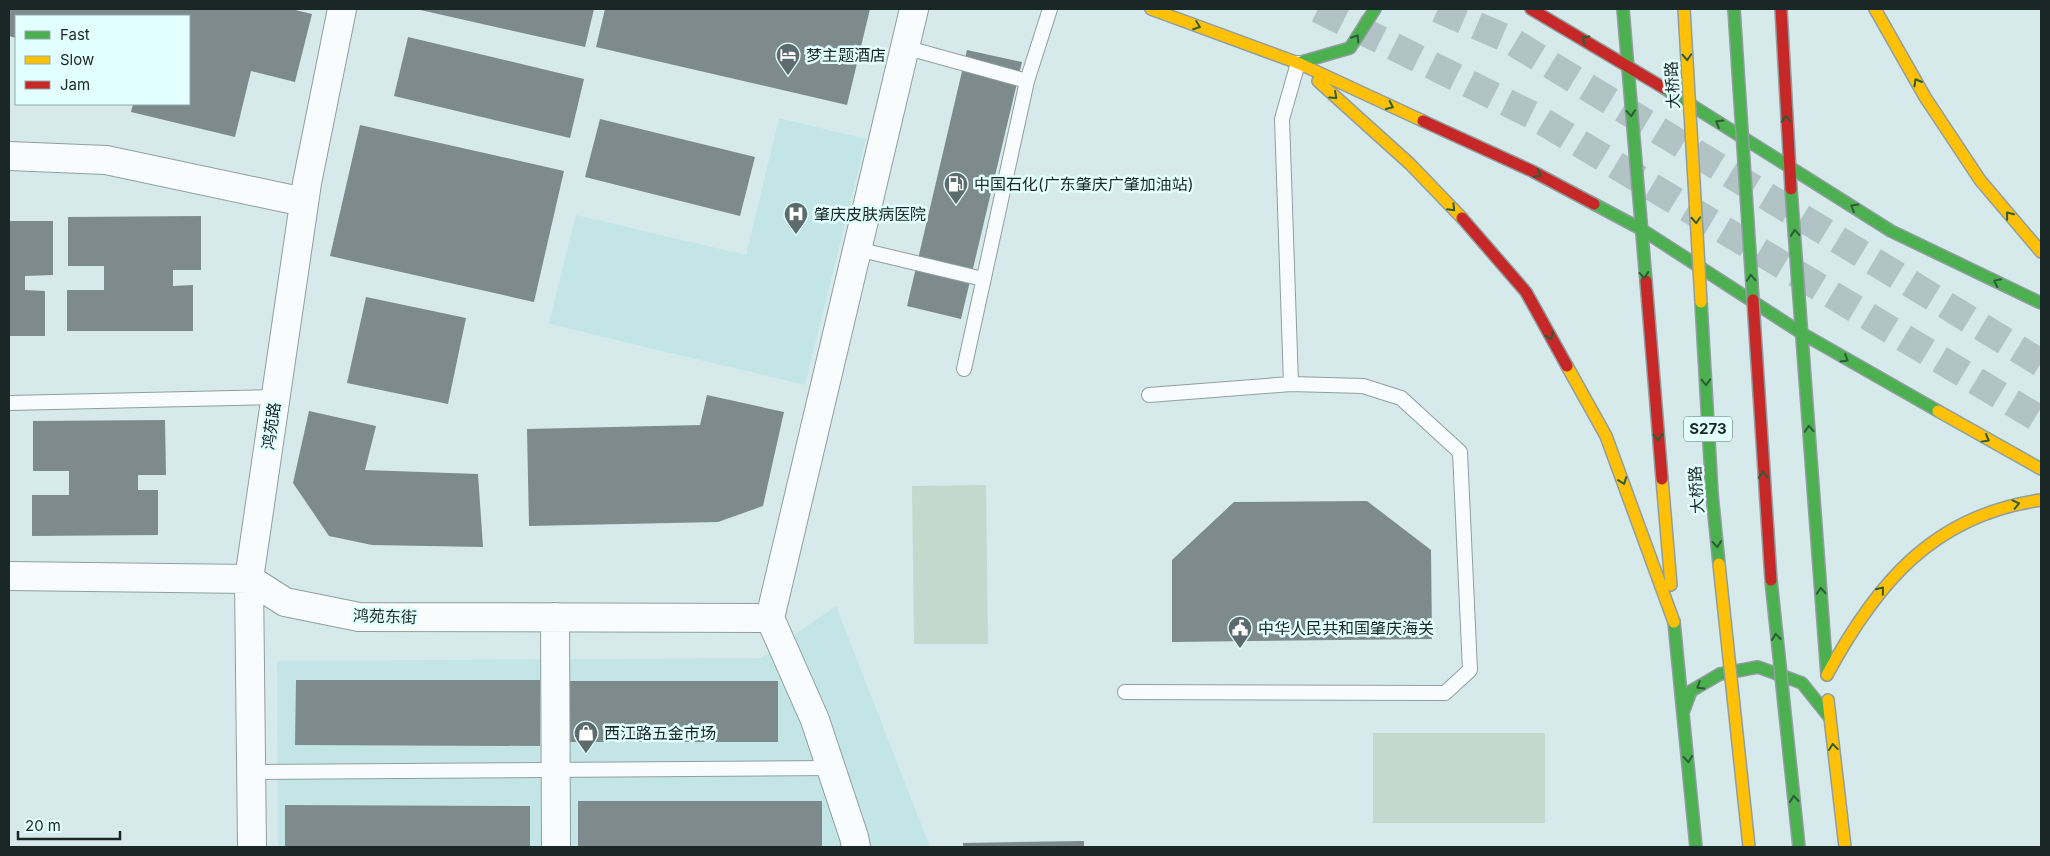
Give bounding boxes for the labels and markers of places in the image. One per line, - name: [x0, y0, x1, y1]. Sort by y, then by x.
- hotel icon: 梦主题酒店: [775, 42, 801, 76]
- place label: 梦主题酒店: [806, 45, 886, 65]
- fuel station icon: 中国石化(广东肇庆广肇加油站): [943, 171, 969, 205]
- place label: 中国石化(广东肇庆广肇加油站): [974, 174, 1194, 194]
- hospital icon: 肇庆皮肤病医院: [783, 201, 809, 235]
- place label: 肇庆皮肤病医院: [814, 204, 926, 224]
- public building icon: 中华人民共和国肇庆海关: [1227, 615, 1253, 649]
- place label: 中华人民共和国肇庆海关: [1258, 618, 1434, 638]
- shop icon: 西江路五金市场: [573, 720, 599, 754]
- place label: 西江路五金市场: [604, 723, 716, 743]

